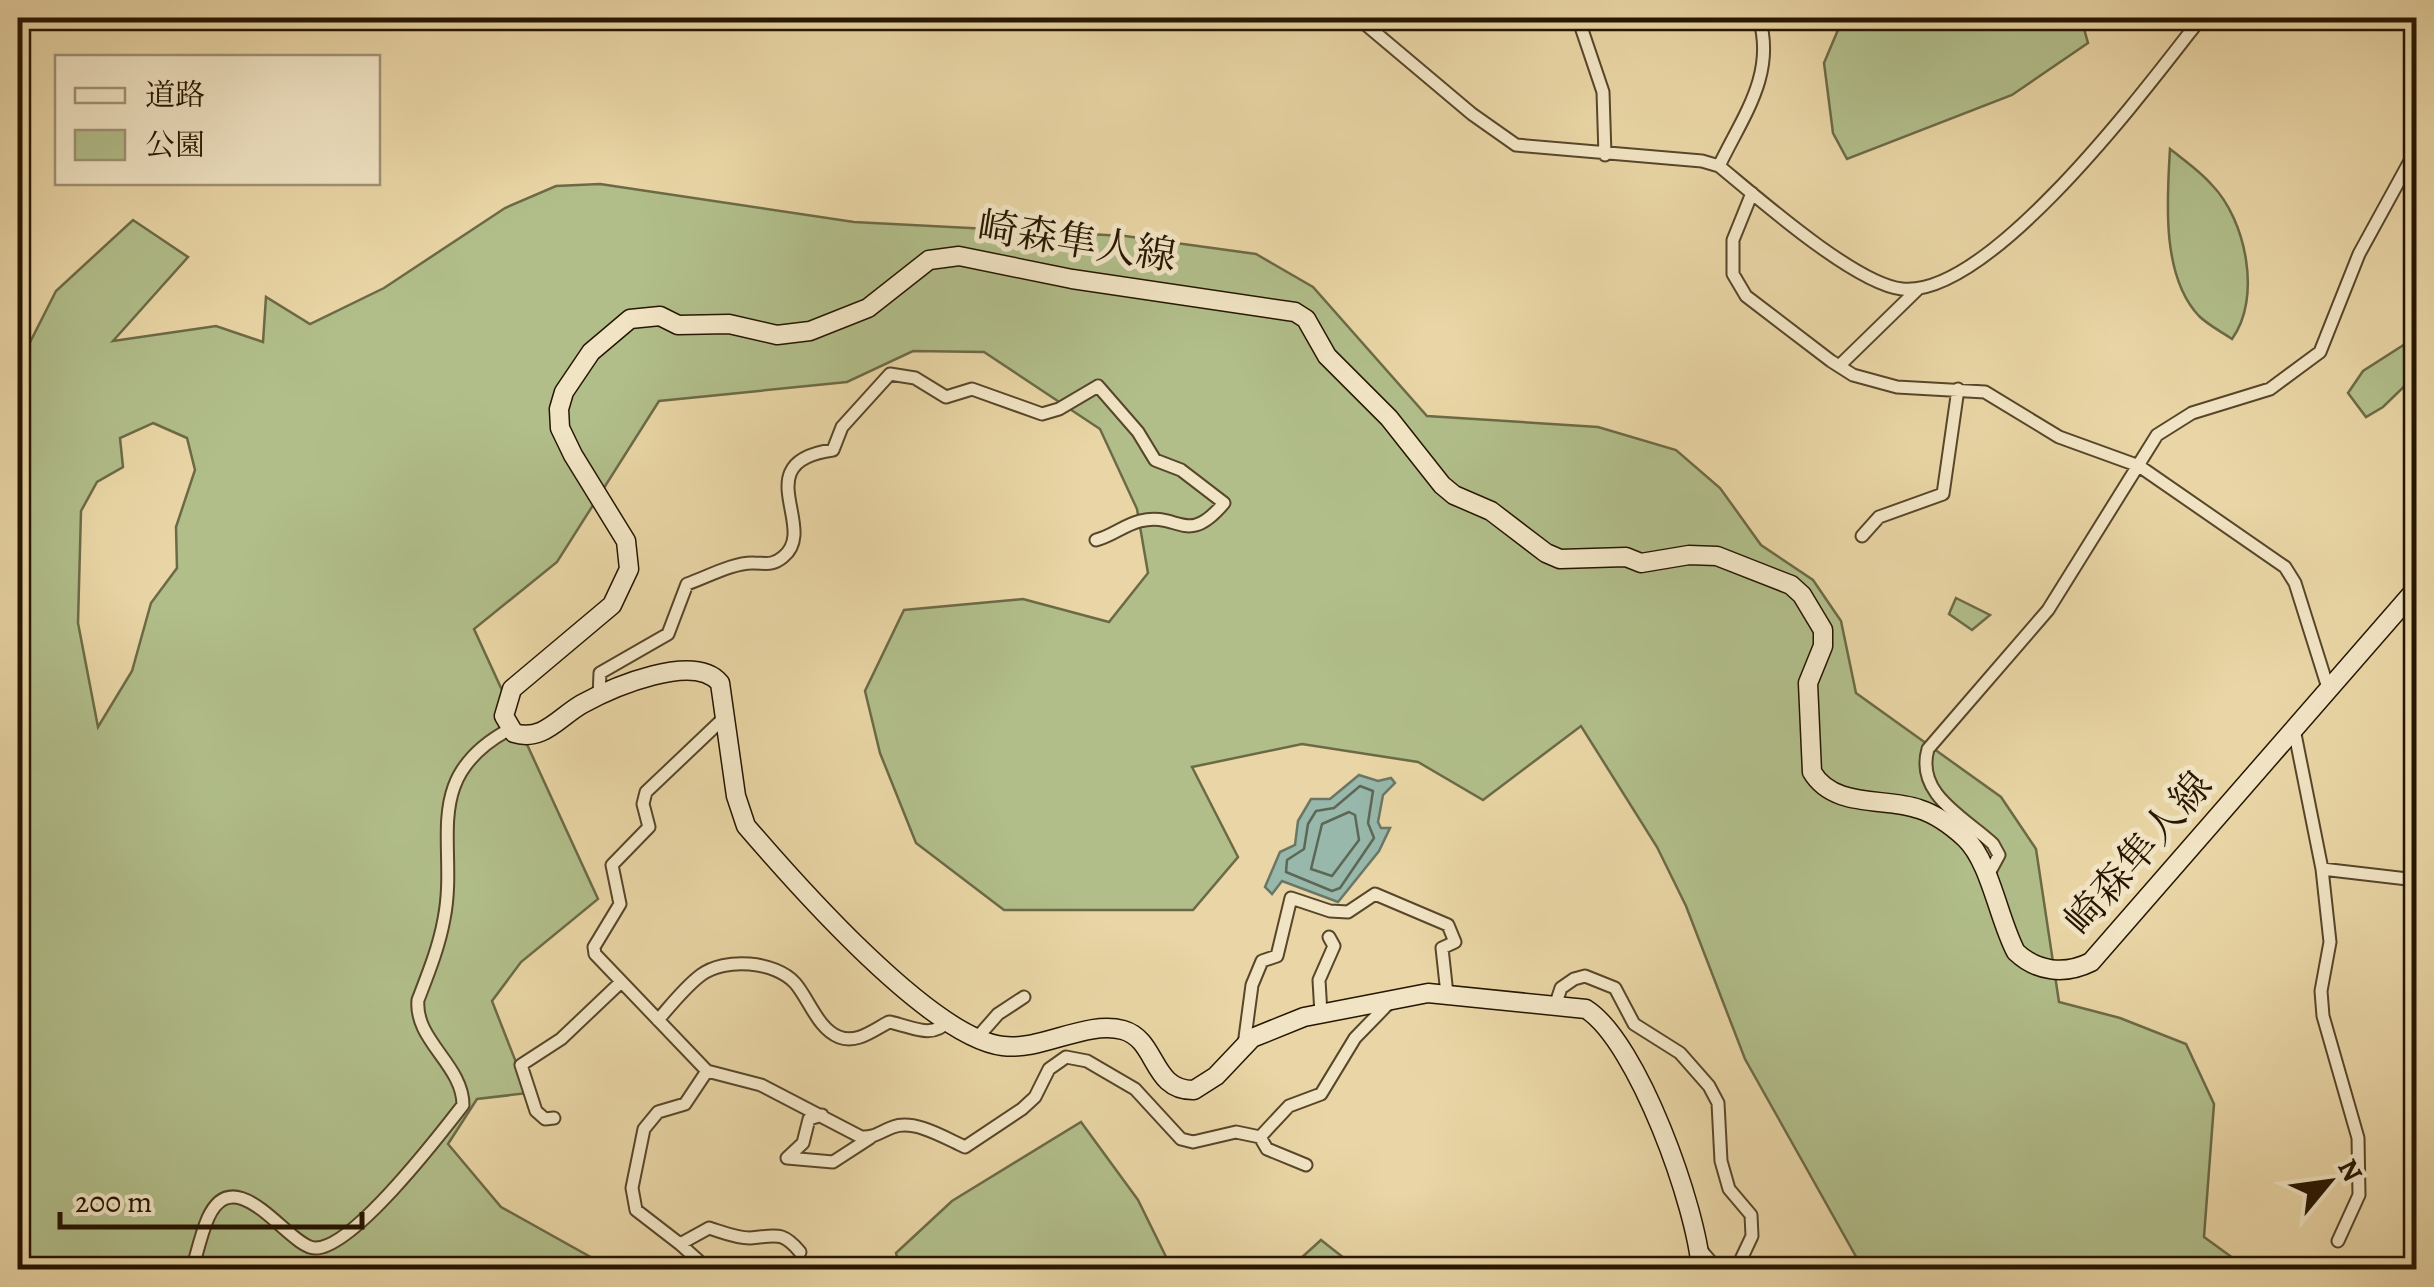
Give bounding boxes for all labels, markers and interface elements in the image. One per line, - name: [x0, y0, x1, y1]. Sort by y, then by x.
- legend: [55, 55, 380, 185]
- text: 道路: [145, 75, 205, 115]
- text: 公園: [145, 125, 205, 165]
- street label: 崎森隼人線: [974, 198, 1180, 284]
- street label: 崎森隼人線: [2052, 759, 2224, 947]
- north arrow: [2279, 1132, 2379, 1232]
- text: N: [2328, 1152, 2372, 1188]
- scale bar: [60, 1167, 362, 1229]
- text: 200 m: [75, 1182, 152, 1222]

